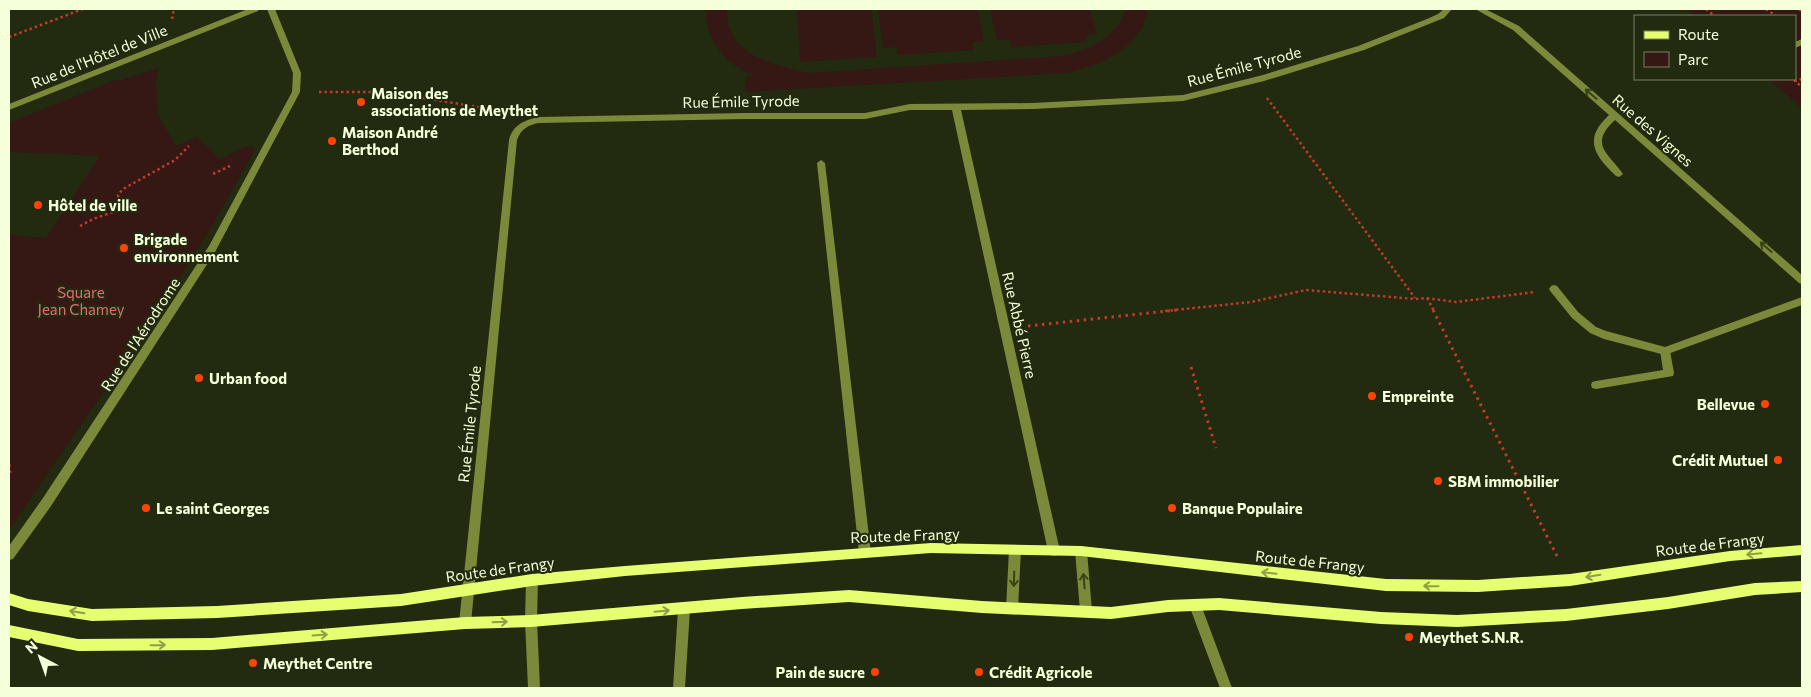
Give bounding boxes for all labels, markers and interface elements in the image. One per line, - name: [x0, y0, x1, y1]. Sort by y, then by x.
- legend: [1634, 15, 1796, 80]
- street label: Rue de l'Hôtel de Ville: [28, 20, 170, 92]
- text: Route: [1678, 25, 1719, 43]
- street label: Rue Émile Tyrode: [1185, 41, 1303, 90]
- text: Parc: [1678, 50, 1708, 68]
- place label: Maison des associations de Meythet: [371, 84, 538, 119]
- one-way arrow: [1585, 89, 1598, 100]
- street label: Rue Émile Tyrode: [682, 90, 800, 111]
- street label: Rue des Vignes: [1609, 90, 1697, 170]
- marker: Maison des associations de Meythet: [355, 96, 367, 108]
- place label: Maison André Berthod: [342, 123, 438, 158]
- marker: Maison André Berthod: [326, 135, 338, 147]
- place label: Hôtel de ville: [48, 196, 137, 214]
- marker: Hôtel de ville: [32, 199, 44, 211]
- place label: Brigade environnement: [134, 230, 239, 265]
- marker: Brigade environnement: [118, 242, 130, 254]
- one-way arrow: [1759, 242, 1772, 253]
- street label: Rue Abbé Pierre: [999, 270, 1041, 380]
- street label: Rue de l'Aérodrome: [97, 274, 183, 394]
- park label: Square Jean Chamey: [38, 283, 125, 318]
- street label: Rue Émile Tyrode: [453, 365, 484, 483]
- place label: Urban food: [209, 369, 287, 387]
- marker: Urban food: [193, 372, 205, 384]
- place label: Empreinte: [1382, 387, 1454, 405]
- marker: Empreinte: [1366, 390, 1378, 402]
- place label: Bellevue: [1697, 395, 1755, 413]
- marker: Bellevue: [1759, 398, 1771, 410]
- place label: Crédit Mutuel: [1672, 451, 1768, 469]
- marker: Crédit Mutuel: [1772, 454, 1784, 466]
- place label: SBM immobilier: [1448, 472, 1559, 490]
- marker: SBM immobilier: [1432, 475, 1444, 487]
- place label: Le saint Georges: [156, 499, 269, 517]
- place label: Banque Populaire: [1182, 499, 1303, 517]
- marker: Le saint Georges: [140, 502, 152, 514]
- marker: Banque Populaire: [1166, 502, 1178, 514]
- street label: Route de Frangy: [850, 524, 960, 546]
- street label: Route de Frangy: [1654, 528, 1766, 560]
- street label: Route de Frangy: [1254, 546, 1366, 576]
- one-way arrow: [1746, 549, 1762, 558]
- street label: Route de Frangy: [444, 552, 556, 586]
- one-way arrow: [1261, 568, 1277, 578]
- one-way arrow: [1009, 571, 1018, 587]
- one-way arrow: [1585, 572, 1601, 582]
- one-way arrow: [1079, 573, 1088, 589]
- one-way arrow: [1423, 581, 1440, 591]
- one-way arrow: [654, 606, 670, 616]
- one-way arrow: [69, 607, 85, 617]
- one-way arrow: [492, 618, 508, 627]
- place label: Meythet S.N.R.: [1419, 628, 1524, 646]
- one-way arrow: [312, 631, 328, 640]
- marker: Meythet S.N.R.: [1403, 631, 1415, 643]
- north arrow: [15, 632, 65, 682]
- text: N: [22, 637, 41, 657]
- one-way arrow: [150, 640, 166, 650]
- place label: Meythet Centre: [263, 654, 372, 672]
- marker: Meythet Centre: [247, 657, 259, 669]
- place label: Pain de sucre: [775, 663, 865, 681]
- place label: Crédit Agricole: [989, 663, 1093, 681]
- marker: Pain de sucre: [869, 666, 881, 678]
- marker: Crédit Agricole: [973, 666, 985, 678]

